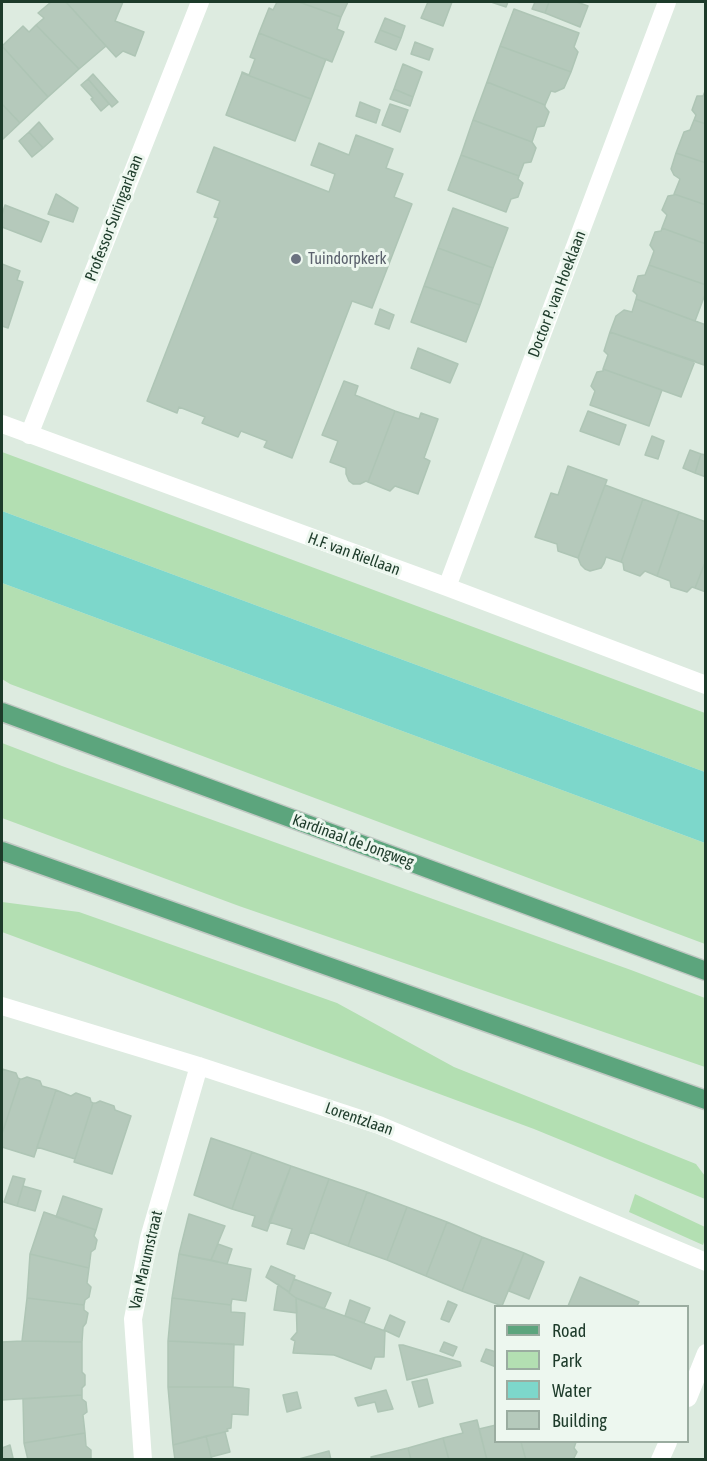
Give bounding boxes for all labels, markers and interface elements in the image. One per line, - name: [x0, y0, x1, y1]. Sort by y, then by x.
- street label: Professor Suringarlaan: [81, 152, 147, 284]
- street label: Doctor P. van Hoeklaan: [524, 228, 590, 360]
- place label: Tuindorpkerk: [308, 249, 387, 269]
- marker: Tuindorpkerk: [289, 252, 303, 266]
- street label: H.F. van Riellaan: [305, 528, 403, 580]
- street label: Kardinaal de Jongweg: [290, 810, 416, 872]
- street label: Lorentzlaan: [322, 1098, 396, 1140]
- street label: Van Marumstraat: [125, 1209, 167, 1311]
- legend: [494, 1305, 689, 1443]
- text: Road: [552, 1320, 586, 1341]
- text: Park: [552, 1350, 582, 1371]
- text: Water: [552, 1380, 591, 1401]
- text: Building: [552, 1410, 607, 1431]

